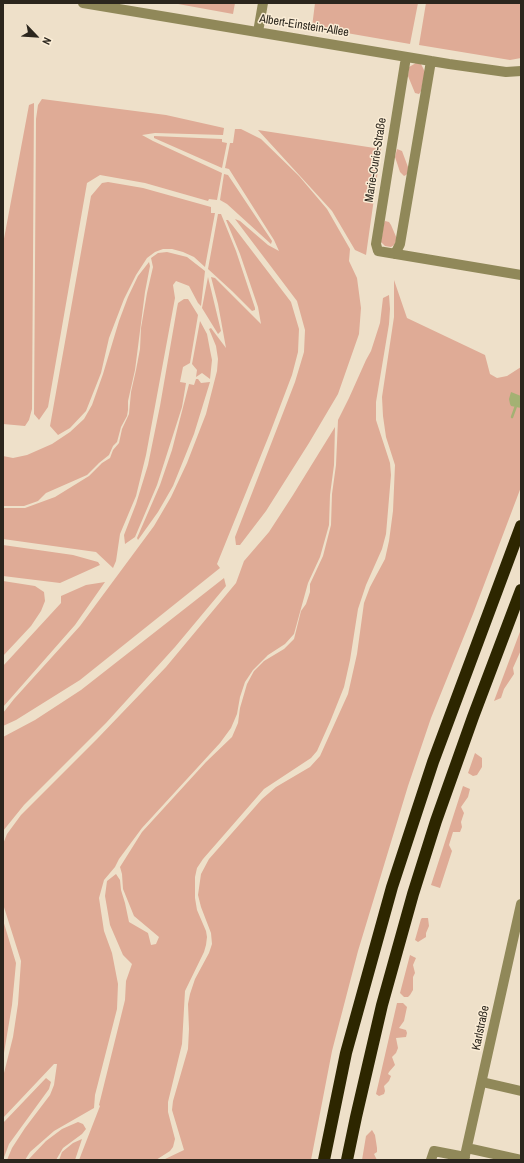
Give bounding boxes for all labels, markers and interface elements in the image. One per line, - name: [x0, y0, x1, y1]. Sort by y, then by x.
- street label: Albert-Einstein-Allee: [258, 12, 350, 40]
- north arrow: [16, 16, 56, 56]
- text: N: [39, 35, 55, 47]
- street label: Marie-Curie-Straße: [362, 117, 390, 203]
- street label: Karlstraße: [469, 1004, 493, 1052]

